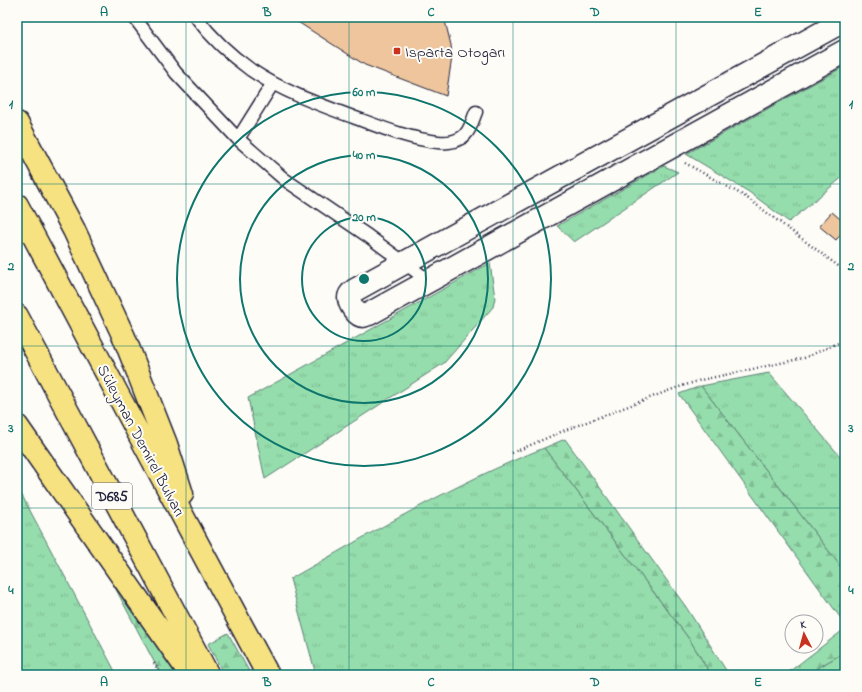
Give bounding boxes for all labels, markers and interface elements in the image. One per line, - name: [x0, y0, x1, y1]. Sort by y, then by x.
- text: A: [100, 3, 108, 22]
- text: B: [262, 3, 272, 22]
- text: C: [427, 3, 435, 22]
- text: D: [589, 3, 600, 22]
- text: E: [754, 3, 762, 22]
- place label: Isparta Otogarı: [405, 41, 505, 65]
- marker: Isparta Otogarı: [392, 46, 402, 56]
- text: 60 m: [352, 84, 376, 102]
- text: 1: [9, 95, 14, 114]
- text: 1: [849, 95, 854, 114]
- text: 40 m: [352, 147, 376, 165]
- text: 20 m: [351, 209, 376, 227]
- text: 2: [7, 257, 15, 276]
- text: 2: [847, 257, 855, 276]
- centre of rings: [357, 272, 371, 286]
- street label: Süleyman Demirel Bulvarı: [90, 361, 191, 521]
- text: 3: [7, 419, 14, 438]
- text: 3: [847, 419, 854, 438]
- road number: D685: [92, 483, 132, 509]
- text: 4: [7, 581, 14, 600]
- text: 4: [847, 581, 854, 600]
- north arrow: [784, 614, 824, 654]
- text: K: [800, 617, 807, 633]
- text: A: [100, 673, 108, 692]
- text: B: [262, 673, 272, 692]
- text: C: [427, 673, 435, 692]
- text: D: [589, 673, 600, 692]
- text: E: [754, 673, 762, 692]

